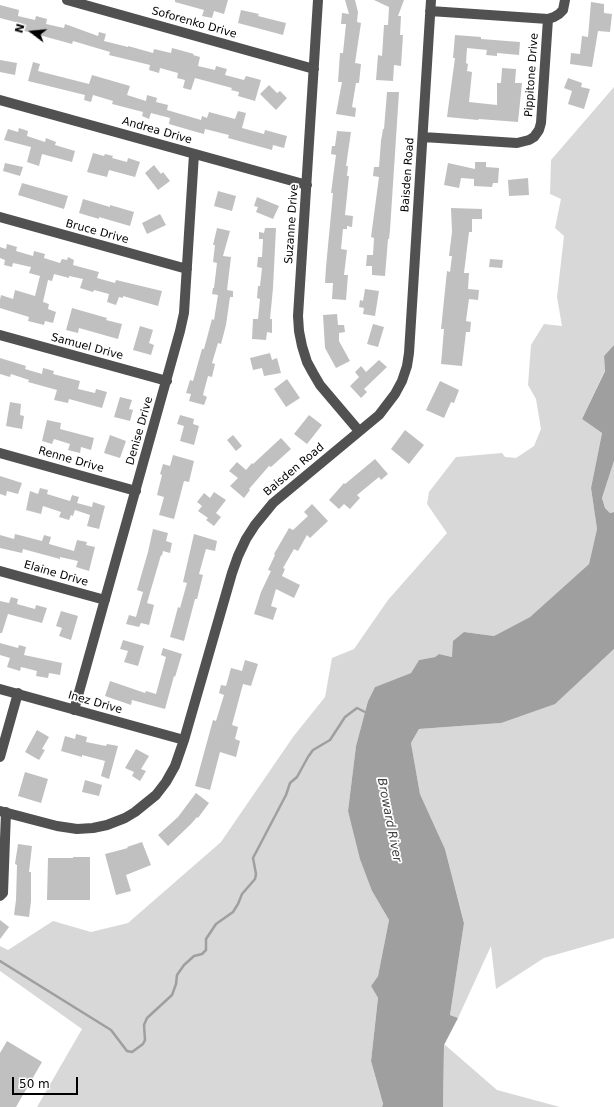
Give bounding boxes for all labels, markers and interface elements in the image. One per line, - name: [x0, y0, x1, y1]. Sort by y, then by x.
- street label: Soforenko Drive: [150, 5, 238, 41]
- north arrow: [12, 12, 52, 52]
- text: N: [12, 22, 28, 35]
- street label: Pippitone Drive: [522, 33, 542, 117]
- street label: Andrea Drive: [121, 115, 193, 147]
- street label: Baisden Road: [399, 137, 417, 213]
- street label: Suzanne Drive: [283, 184, 301, 264]
- street label: Bruce Drive: [64, 217, 130, 247]
- street label: Samuel Drive: [50, 331, 124, 363]
- street label: Denise Drive: [124, 395, 156, 467]
- street label: Baisden Road: [261, 441, 327, 499]
- street label: Renne Drive: [37, 444, 105, 476]
- street label: Elaine Drive: [22, 559, 90, 589]
- street label: Inez Drive: [66, 689, 124, 717]
- water label: Broward River: [374, 777, 404, 863]
- scale bar: [14, 1069, 80, 1095]
- text: 50 m: [19, 1077, 50, 1091]

